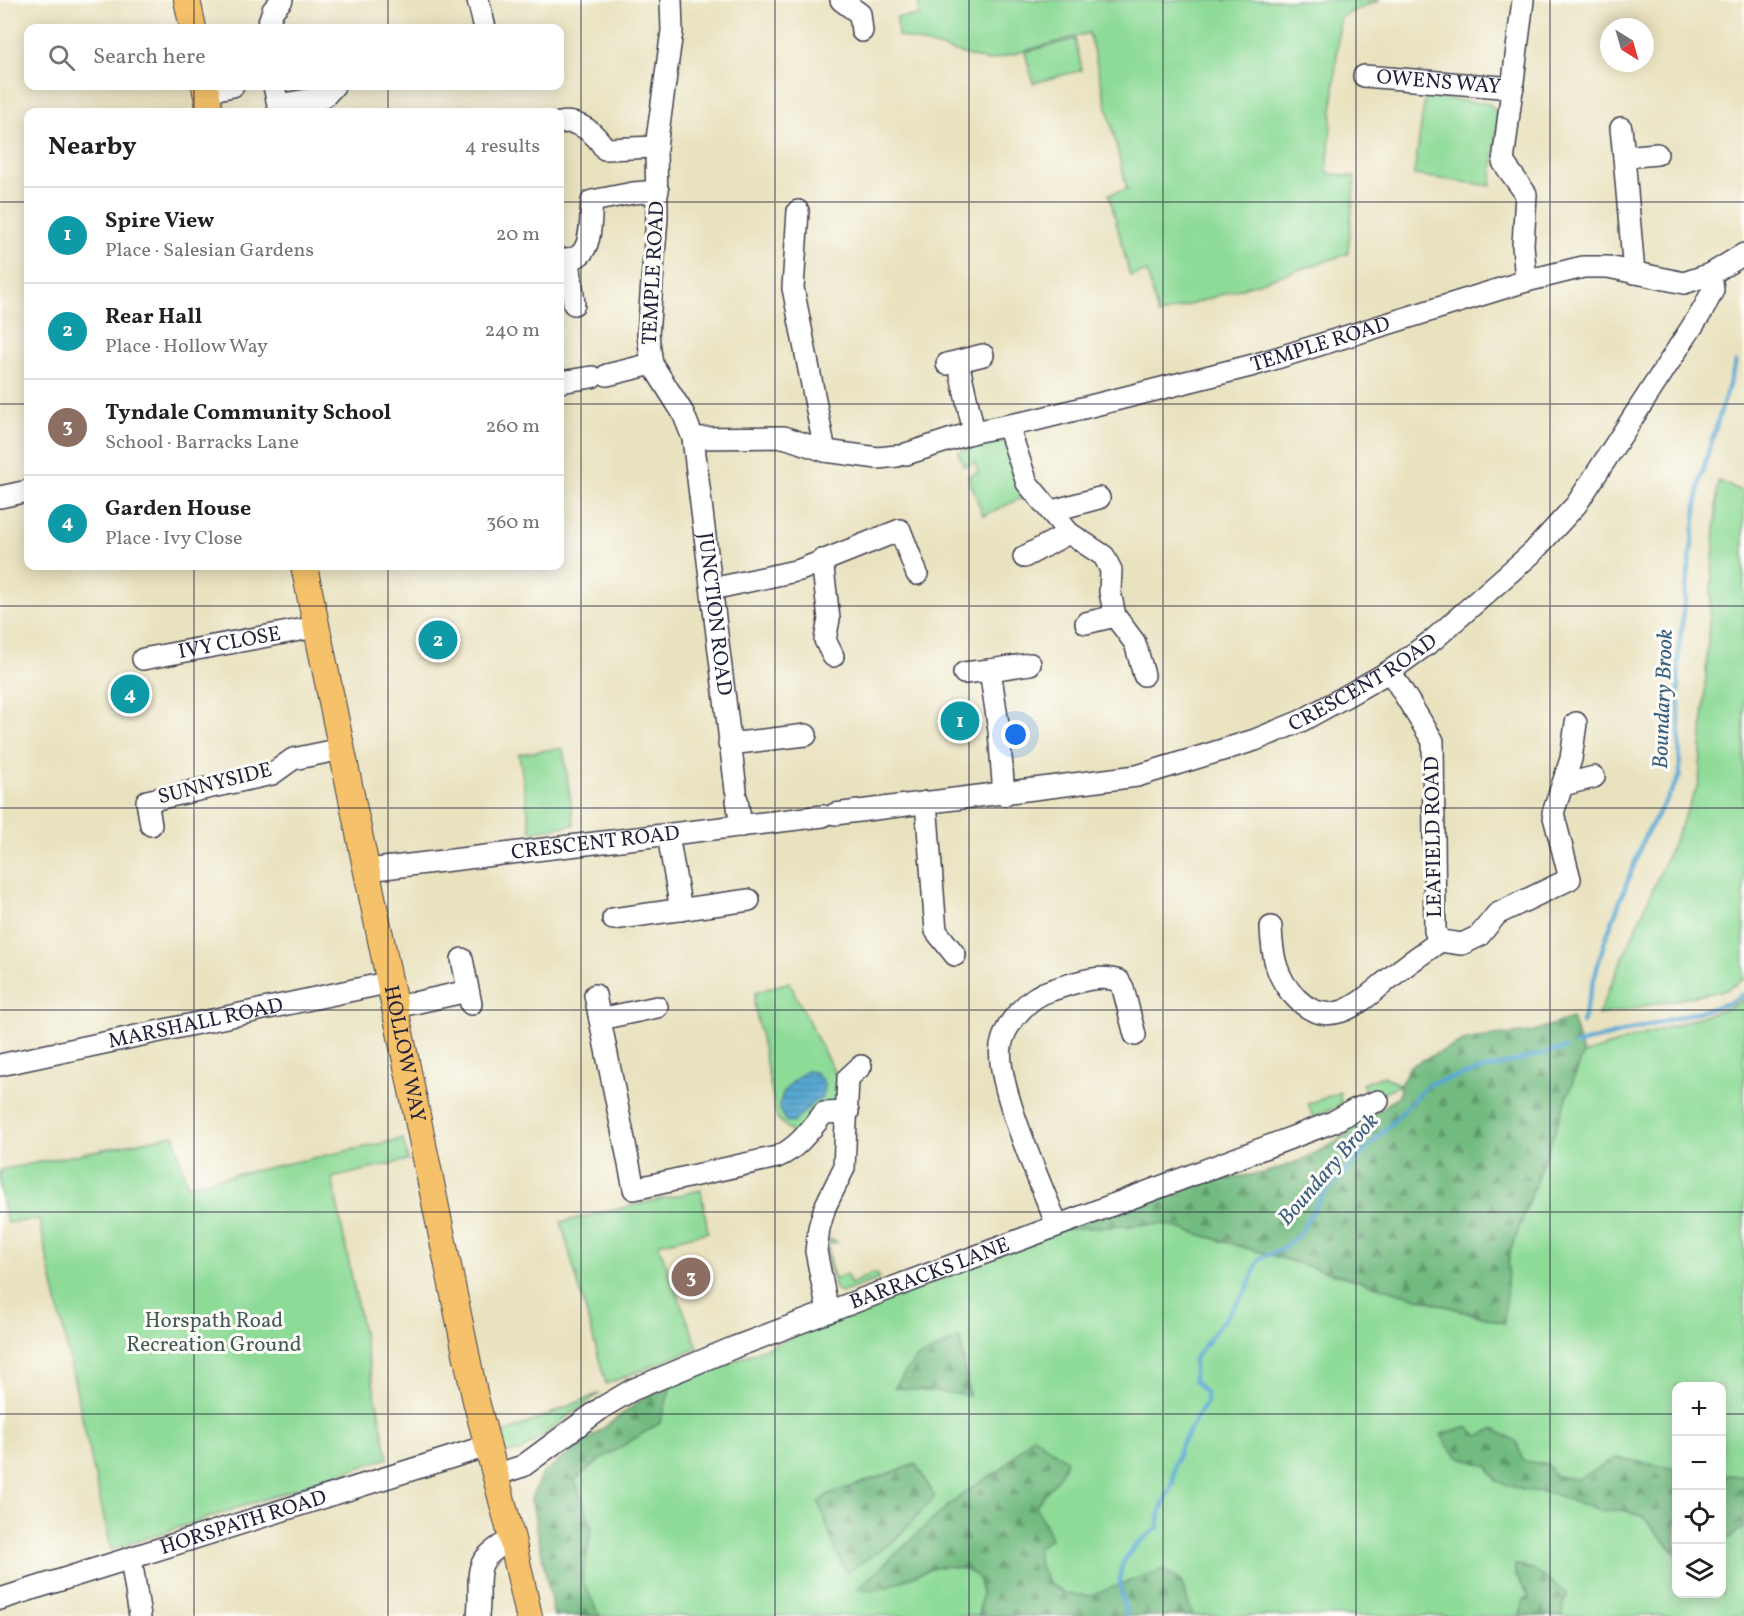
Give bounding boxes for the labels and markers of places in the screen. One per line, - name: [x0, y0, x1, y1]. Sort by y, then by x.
- pin: 2: [418, 618, 458, 662]
- pin: 4: [110, 672, 150, 716]
- pin: 1: [940, 698, 980, 744]
- pin: 3: [672, 1254, 710, 1300]

